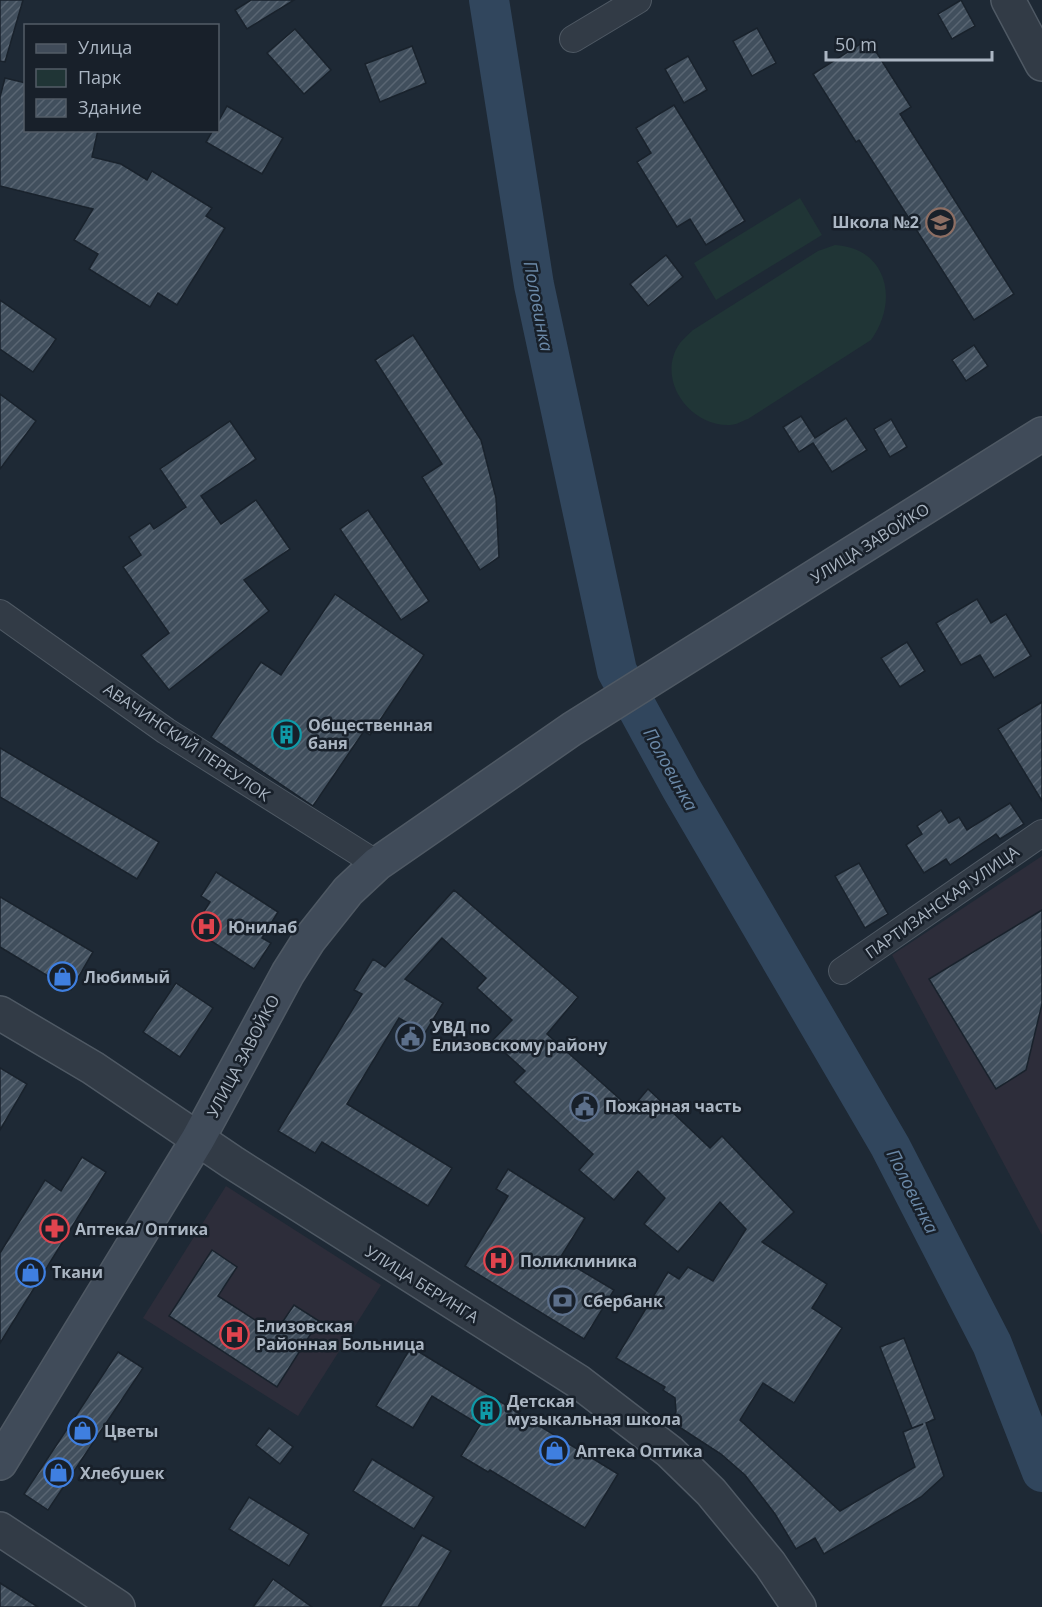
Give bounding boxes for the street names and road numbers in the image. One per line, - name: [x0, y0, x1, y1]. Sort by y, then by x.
- street label: УЛИЦА ЗАВОЙКО: [807, 498, 933, 588]
- street label: АВАЧИНСКИЙ ПЕРЕУЛОК: [99, 678, 275, 806]
- street label: ПАРТИЗАНСКАЯ УЛИЦА: [861, 840, 1024, 964]
- street label: УЛИЦА ЗАВОЙКО: [201, 991, 285, 1121]
- street label: УЛИЦА БЕРИНГА: [361, 1240, 484, 1328]

